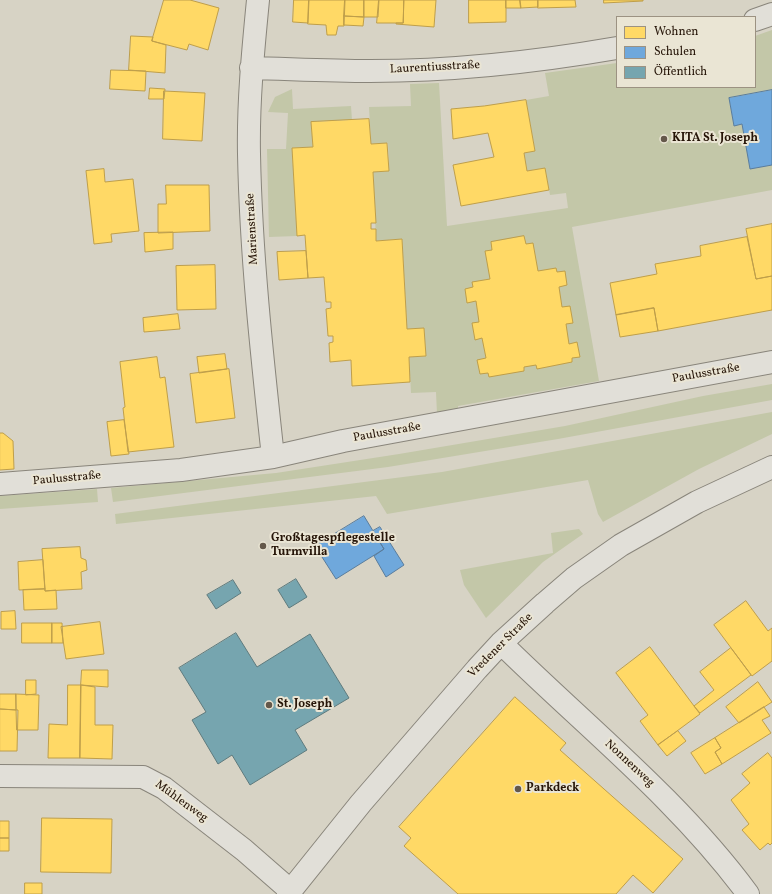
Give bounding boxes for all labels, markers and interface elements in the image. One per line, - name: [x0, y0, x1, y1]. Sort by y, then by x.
- legend: [616, 16, 756, 88]
- text: Wohnen: [654, 24, 699, 40]
- text: Schulen: [654, 44, 696, 60]
- street label: Laurentiusstraße: [390, 58, 480, 78]
- text: Öffentlich: [654, 64, 707, 80]
- place label: KITA St. Joseph: [672, 132, 758, 146]
- marker: KITA St. Joseph: [659, 134, 669, 144]
- street label: Marienstraße: [244, 193, 262, 265]
- street label: Paulusstraße: [671, 361, 741, 387]
- street label: Paulusstraße: [352, 420, 422, 446]
- street label: Paulusstraße: [32, 469, 102, 489]
- place label: Großtagespflegestelle Turmvilla: [271, 532, 395, 560]
- marker: Großtagespflegestelle Turmvilla: [258, 541, 268, 551]
- street label: Vredener Straße: [466, 611, 536, 681]
- place label: St. Joseph: [277, 698, 332, 712]
- marker: St. Joseph: [264, 700, 274, 710]
- street label: Nonnenweg: [601, 737, 657, 791]
- street label: Mühlenweg: [152, 778, 210, 826]
- place label: Parkdeck: [526, 782, 579, 796]
- marker: Parkdeck: [513, 784, 523, 794]

